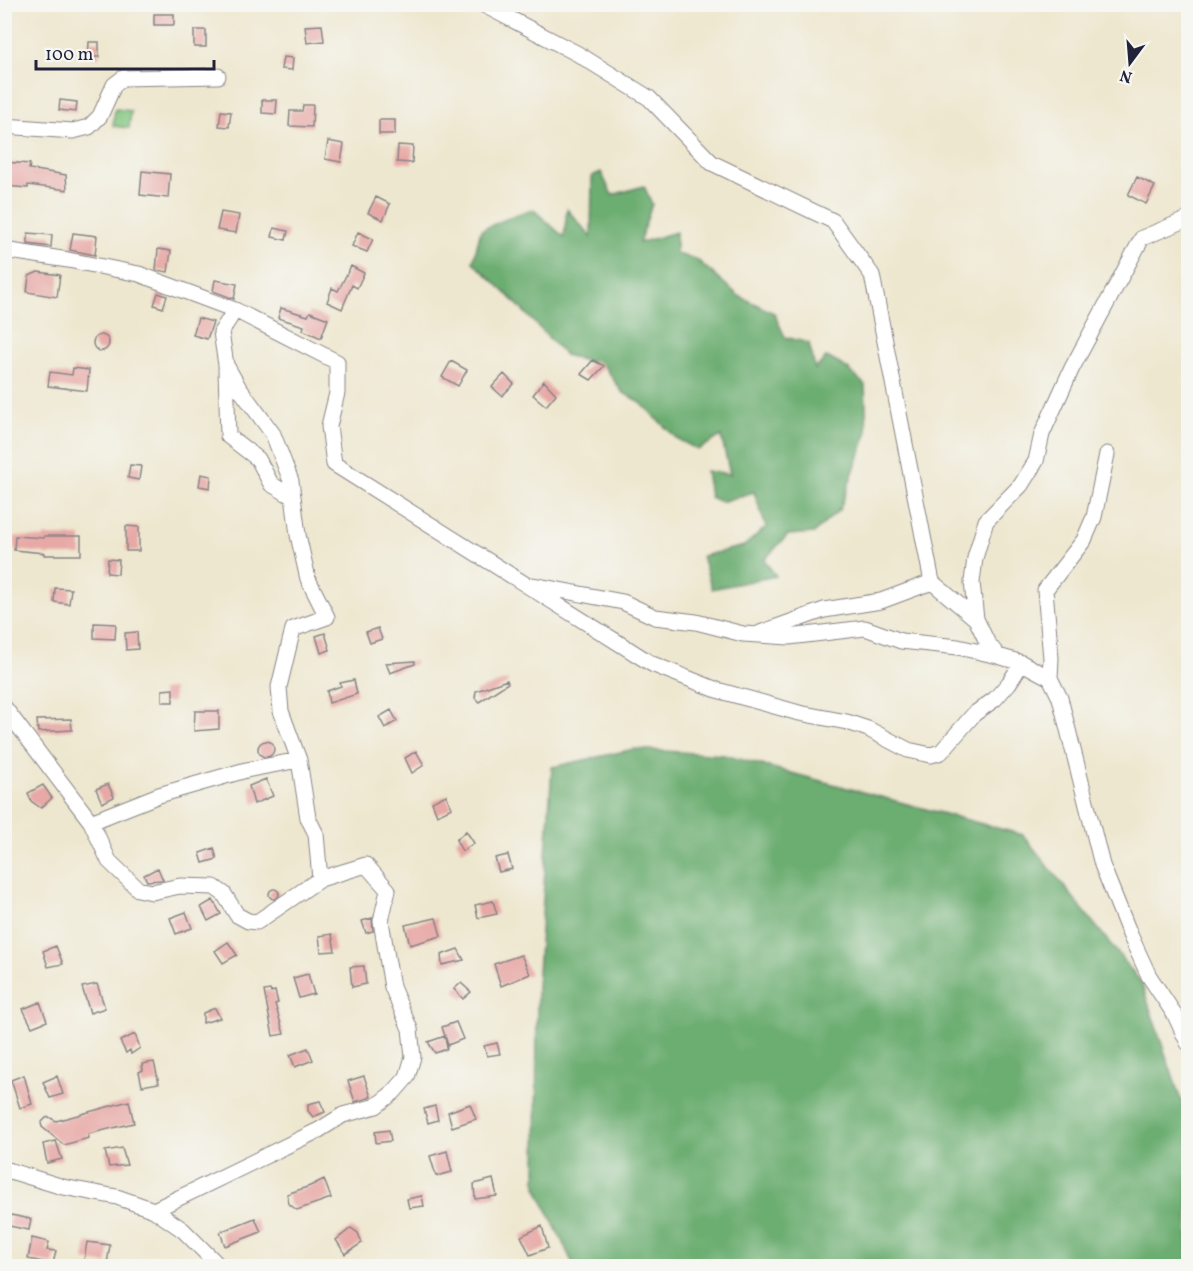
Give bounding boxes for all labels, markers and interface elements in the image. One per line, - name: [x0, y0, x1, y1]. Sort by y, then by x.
- scale bar: [36, 33, 214, 71]
- north arrow: [1100, 33, 1160, 93]
- text: 100 m: [45, 43, 94, 68]
- text: N: [1117, 63, 1135, 88]

